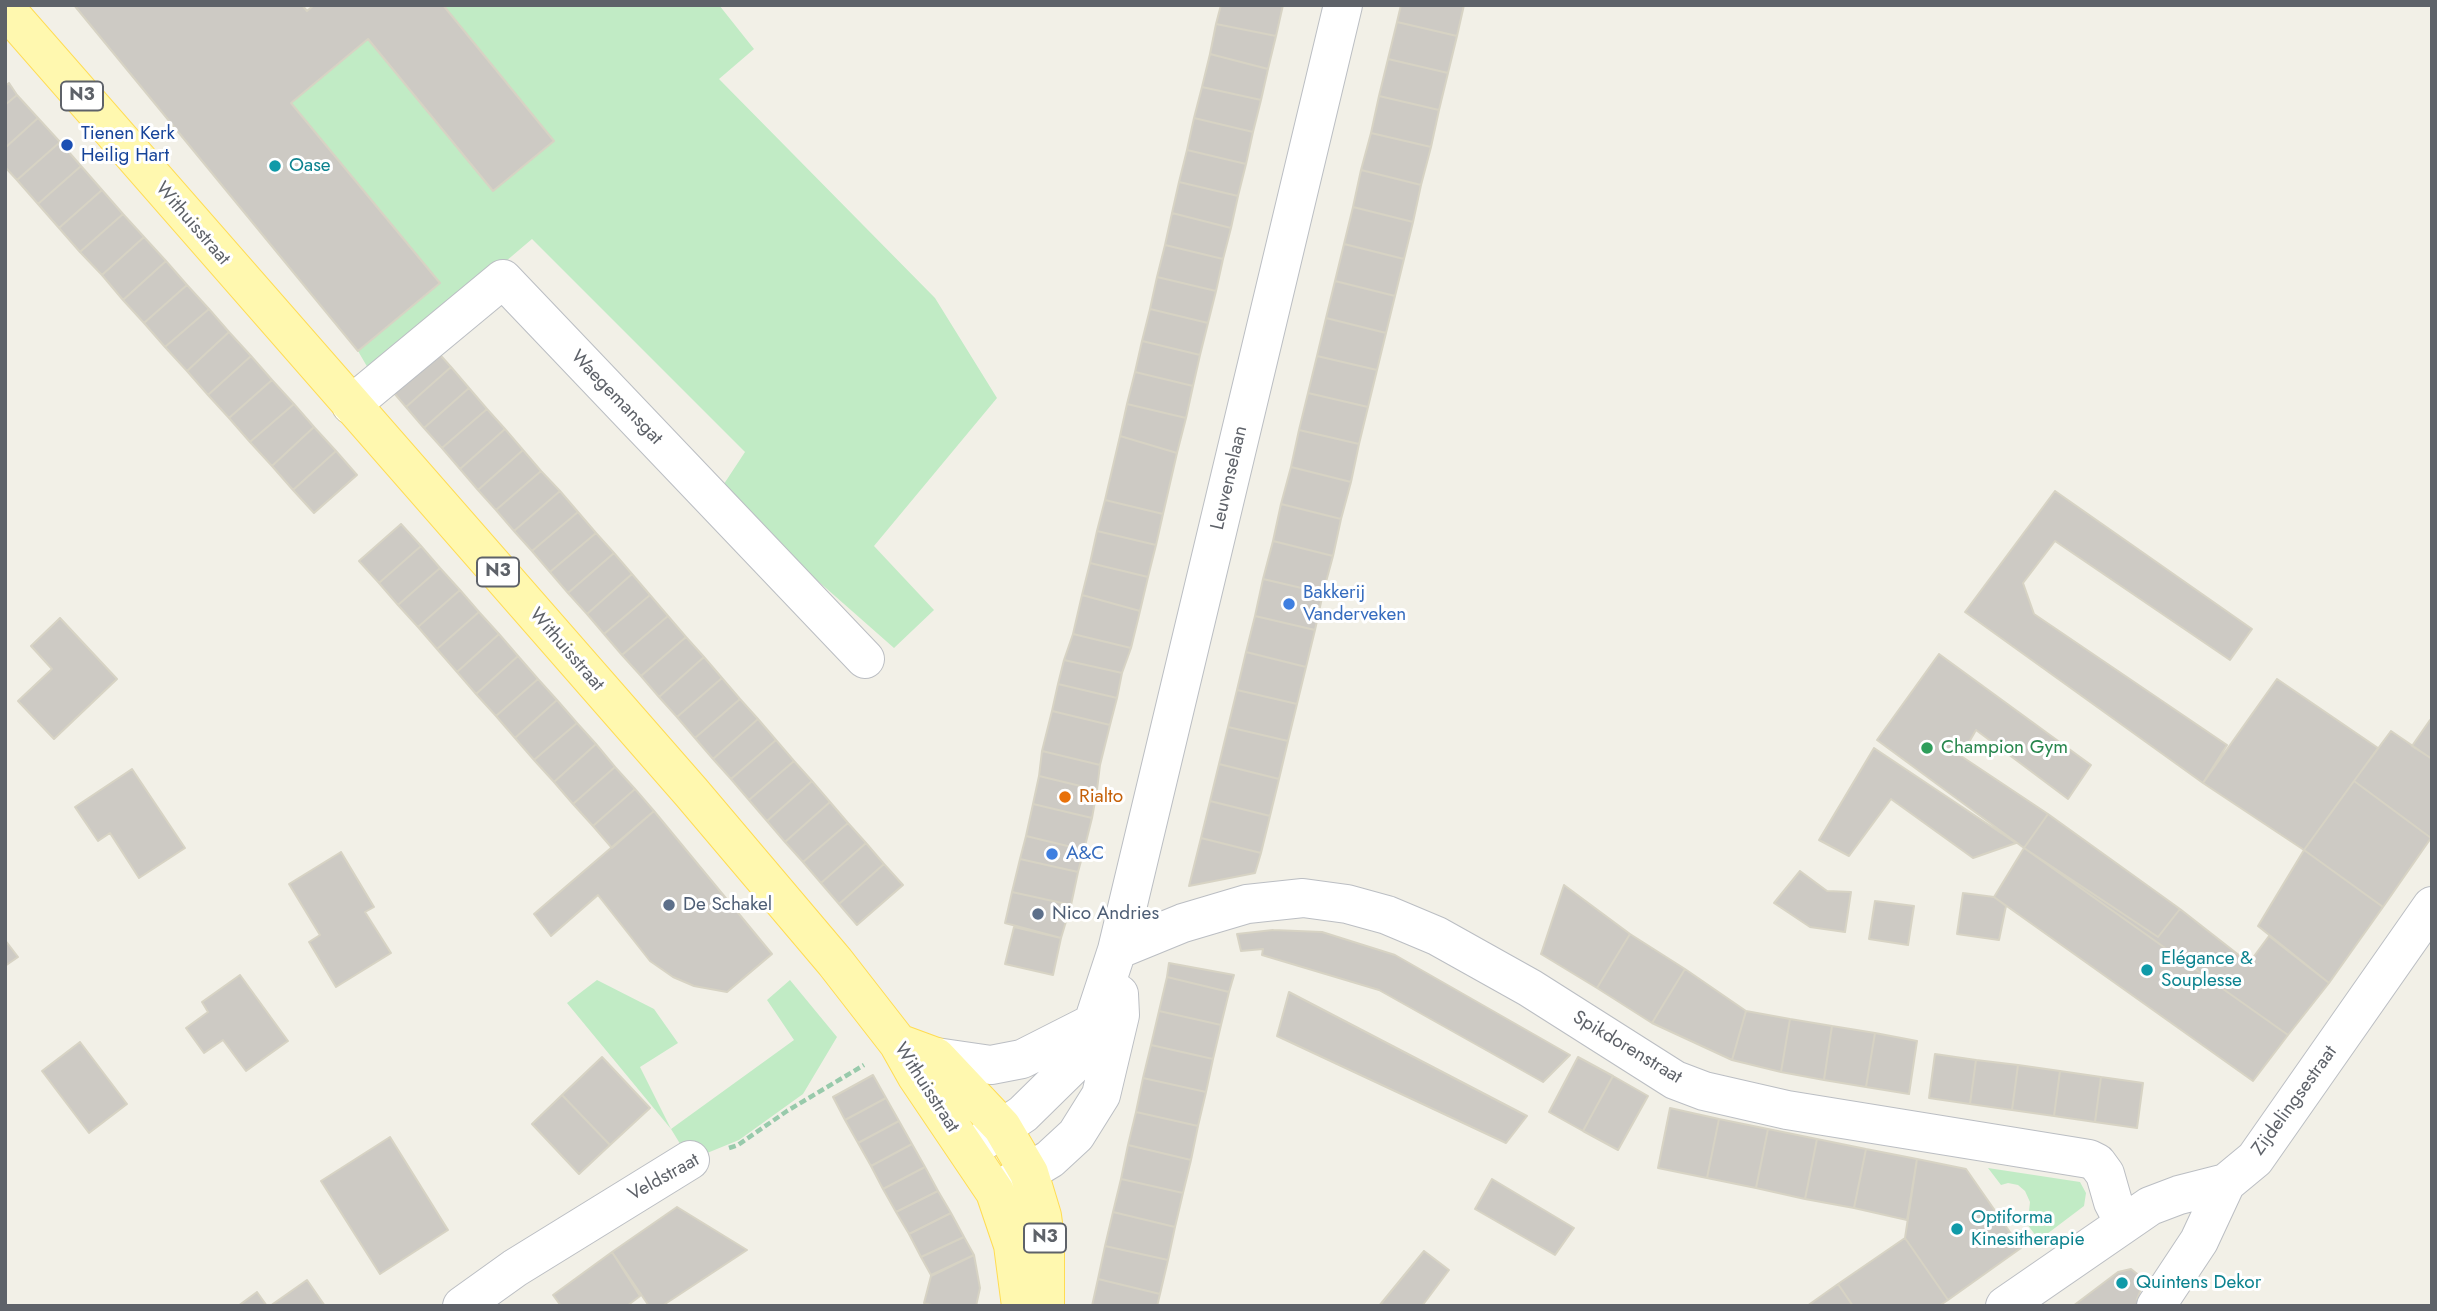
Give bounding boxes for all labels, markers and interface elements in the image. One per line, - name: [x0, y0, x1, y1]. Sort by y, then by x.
- road number: N3: [61, 82, 103, 110]
- place label: Tienen Kerk Heilig Hart: [81, 123, 175, 167]
- marker: Tienen Kerk Heilig Hart: [59, 137, 75, 153]
- place label: Oase: [289, 155, 331, 177]
- marker: Oase: [267, 158, 283, 174]
- street label: Withuisstraat: [150, 178, 234, 270]
- street label: Waegemansgat: [565, 346, 667, 450]
- street label: Leuvenselaan: [1207, 424, 1253, 532]
- road number: N3: [477, 558, 519, 586]
- place label: Bakkerij Vanderveken: [1303, 582, 1406, 626]
- marker: Bakkerij Vanderveken: [1281, 596, 1297, 612]
- street label: Withuisstraat: [524, 604, 608, 696]
- place label: Champion Gym: [1941, 737, 2068, 759]
- marker: Champion Gym: [1919, 740, 1935, 756]
- place label: Rialto: [1079, 786, 1123, 808]
- marker: Rialto: [1057, 789, 1073, 805]
- place label: A&C: [1066, 843, 1104, 865]
- marker: A&C: [1044, 846, 1060, 862]
- place label: De Schakel: [683, 894, 772, 916]
- marker: De Schakel: [661, 897, 677, 913]
- place label: Nico Andries: [1052, 903, 1159, 925]
- marker: Nico Andries: [1030, 906, 1046, 922]
- place label: Elégance & Souplesse: [2161, 948, 2253, 992]
- marker: Elégance & Souplesse: [2139, 962, 2155, 978]
- street label: Spikdorenstraat: [1568, 1006, 1686, 1090]
- street label: Withuisstraat: [889, 1039, 963, 1137]
- street label: Zijdelingsestraat: [2248, 1042, 2342, 1160]
- street label: Veldstraat: [625, 1149, 703, 1207]
- place label: Optiforma Kinesitherapie: [1971, 1207, 2085, 1251]
- marker: Optiforma Kinesitherapie: [1949, 1221, 1965, 1237]
- road number: N3: [1024, 1224, 1066, 1252]
- place label: Quintens Dekor: [2136, 1272, 2261, 1294]
- marker: Quintens Dekor: [2114, 1275, 2130, 1291]

